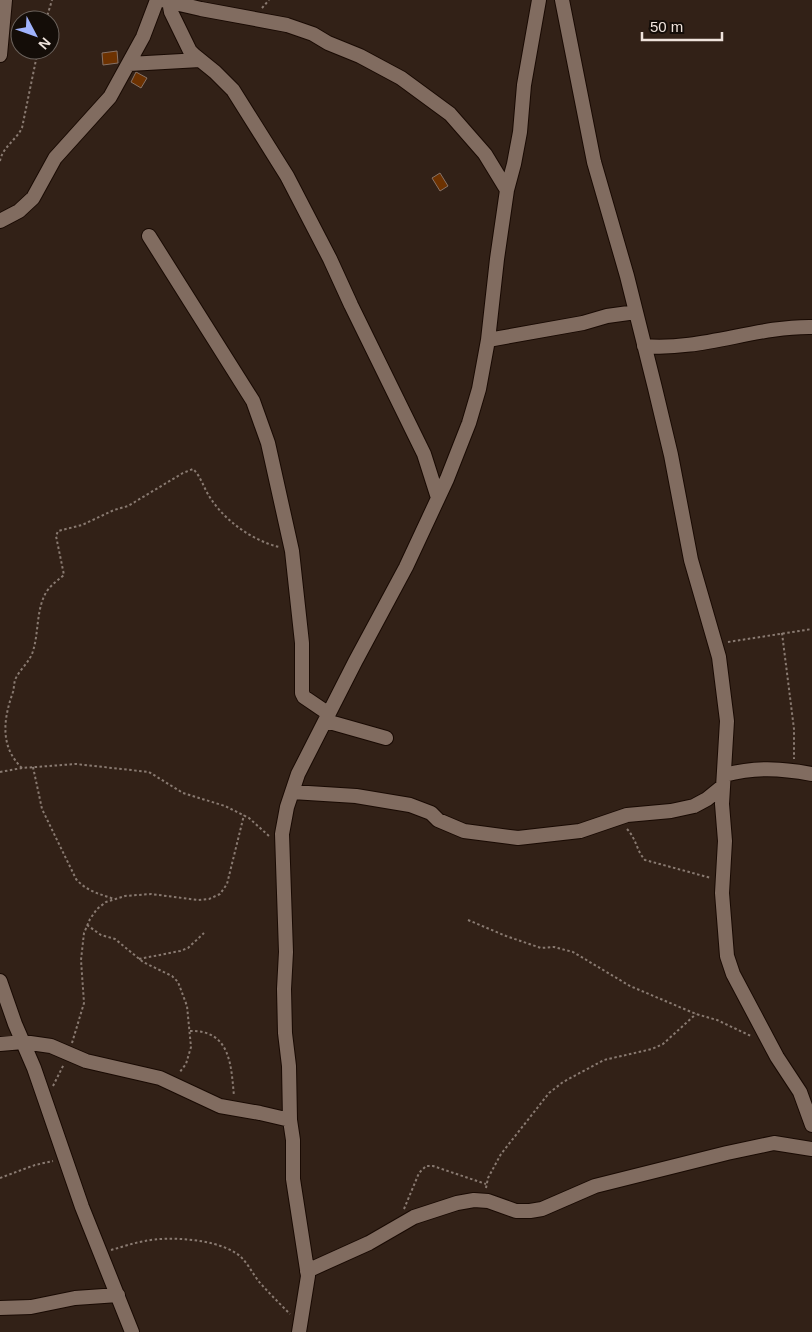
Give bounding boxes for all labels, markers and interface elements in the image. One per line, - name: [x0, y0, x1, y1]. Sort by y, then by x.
- north arrow: [10, 10, 60, 60]
- scale bar: [642, 10, 722, 42]
- text: 50 m: [650, 18, 683, 35]
- text: N: [35, 34, 54, 53]

